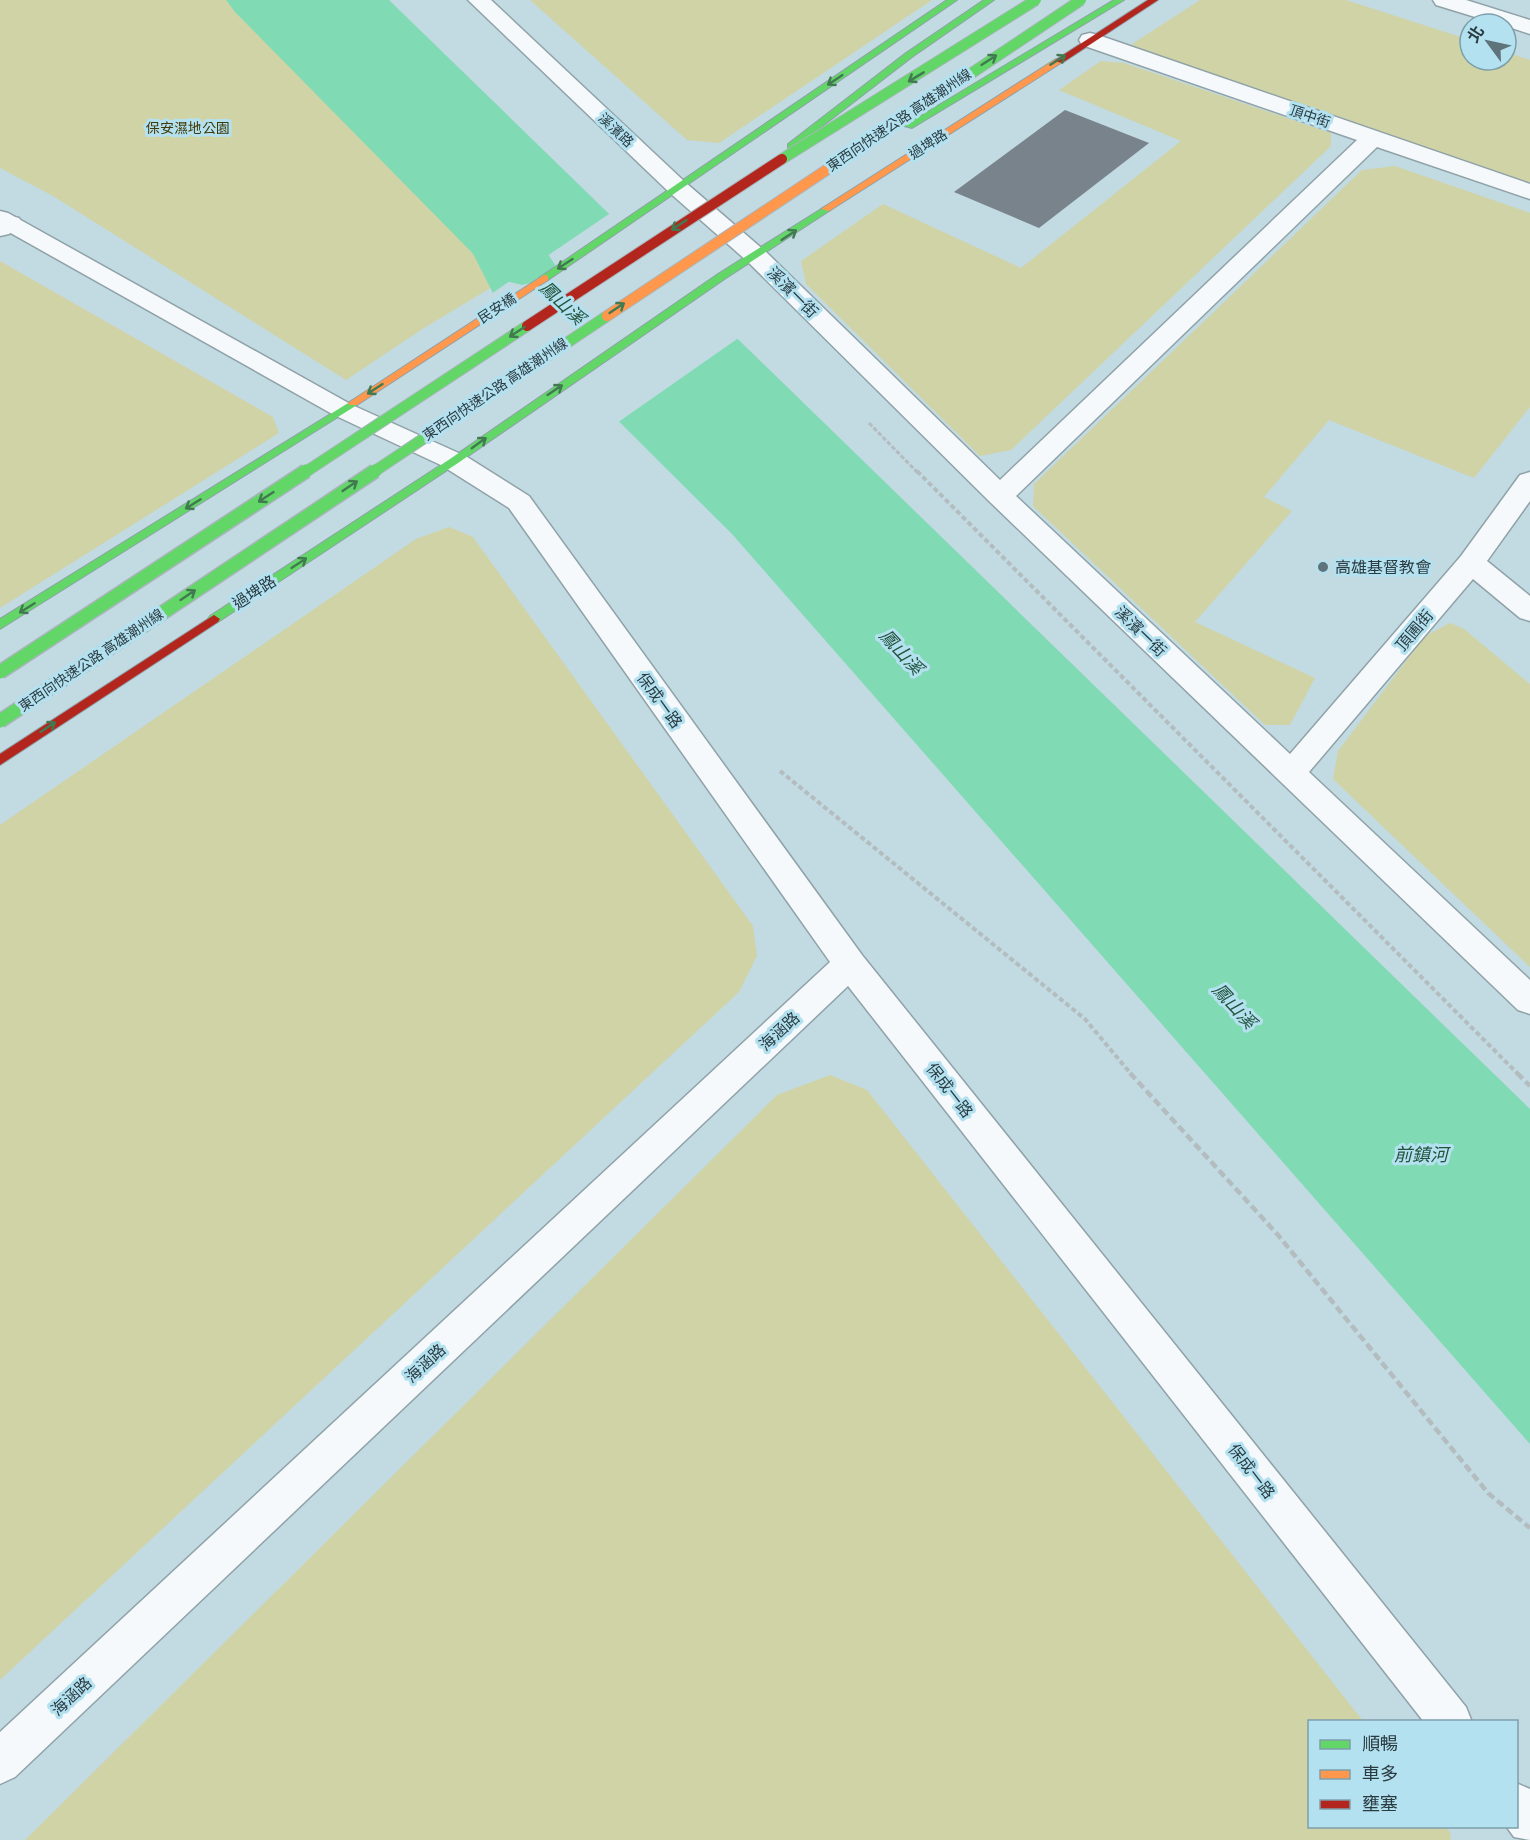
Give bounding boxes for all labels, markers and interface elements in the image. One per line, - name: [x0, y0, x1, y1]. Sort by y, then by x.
- north arrow: [1458, 12, 1518, 72]
- text: 北: [1463, 22, 1490, 47]
- one-way arrow: [980, 54, 997, 66]
- one-way arrow: [1049, 54, 1066, 66]
- street label: 東西向快速公路 高雄潮州線: [823, 65, 976, 177]
- one-way arrow: [908, 72, 925, 84]
- one-way arrow: [827, 74, 843, 86]
- street label: 頂中街: [1287, 101, 1333, 133]
- street label: 溪濱路: [593, 109, 637, 152]
- park label: 保安濕地公園: [146, 119, 230, 139]
- street label: 過埤路: [905, 125, 952, 165]
- one-way arrow: [672, 219, 688, 231]
- one-way arrow: [780, 229, 796, 241]
- one-way arrow: [556, 258, 573, 271]
- street label: 溪濱一街: [762, 262, 823, 323]
- water label: 鳳山溪: [533, 276, 592, 333]
- street label: 民安橋: [474, 289, 521, 329]
- one-way arrow: [608, 301, 625, 313]
- one-way arrow: [509, 326, 525, 338]
- street label: 東西向快速公路 高雄潮州線: [419, 334, 572, 446]
- one-way arrow: [368, 383, 384, 395]
- one-way arrow: [546, 384, 563, 396]
- one-way arrow: [471, 437, 487, 449]
- one-way arrow: [342, 480, 358, 492]
- one-way arrow: [258, 491, 275, 503]
- one-way arrow: [185, 499, 202, 511]
- one-way arrow: [290, 556, 307, 568]
- place label: 高雄基督教會: [1335, 557, 1431, 579]
- marker: 高雄基督教會: [1316, 560, 1330, 574]
- street label: 過埤路: [228, 571, 281, 615]
- one-way arrow: [180, 588, 197, 601]
- one-way arrow: [19, 601, 36, 614]
- street label: 溪濱一街: [1110, 602, 1171, 662]
- street label: 東西向快速公路 高雄潮州線: [15, 605, 168, 717]
- street label: 頂圃街: [1391, 605, 1439, 656]
- water label: 鳳山溪: [873, 624, 930, 683]
- street label: 保成一路: [631, 668, 687, 733]
- one-way arrow: [40, 721, 56, 733]
- water label: 鳳山溪: [1206, 978, 1263, 1037]
- street label: 海涵路: [755, 1007, 805, 1056]
- street label: 保成一路: [921, 1059, 978, 1123]
- water label: 前鎮河: [1394, 1143, 1451, 1168]
- street label: 海涵路: [401, 1339, 451, 1388]
- street label: 保成一路: [1223, 1440, 1280, 1504]
- street label: 海涵路: [47, 1672, 97, 1721]
- legend: [1308, 1720, 1518, 1828]
- text: 順暢: [1362, 1732, 1398, 1757]
- text: 車多: [1362, 1762, 1398, 1787]
- text: 壅塞: [1362, 1792, 1398, 1817]

